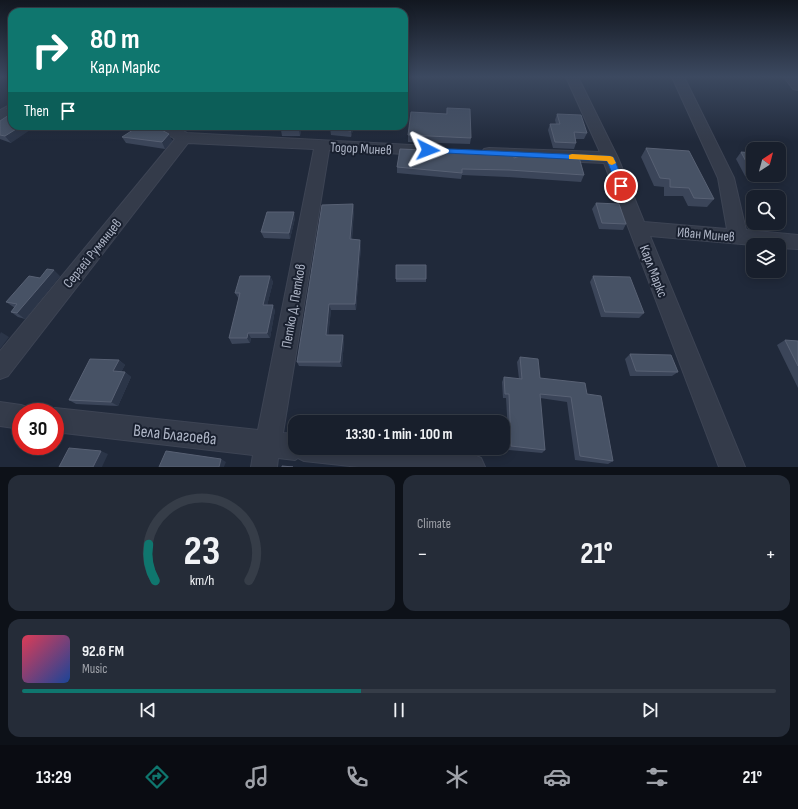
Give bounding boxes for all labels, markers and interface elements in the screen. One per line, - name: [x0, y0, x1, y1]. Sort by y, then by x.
- text: 80 m: [90, 23, 139, 56]
- icon: right: [24, 24, 76, 76]
- text: Карл Маркс: [90, 57, 161, 78]
- icon: arrive: [57, 100, 79, 122]
- text: Then: [24, 102, 49, 121]
- position arrow: [407, 129, 449, 171]
- street label: Тодор Минев: [330, 138, 392, 159]
- north arrow: [746, 142, 786, 182]
- map controls: [746, 142, 786, 278]
- pin: [604, 169, 638, 203]
- icon: arrive: [610, 175, 632, 197]
- button: search: [746, 190, 786, 230]
- street label: Сергей Румянцев: [59, 215, 125, 291]
- street label: Иван Минев: [676, 224, 736, 246]
- button: layers: [746, 238, 786, 278]
- street label: Карл Маркс: [636, 243, 671, 300]
- street label: Петко Д. Петков: [278, 262, 309, 350]
- speed limit sign: 30: [12, 403, 64, 455]
- street label: Вела Благоева: [132, 421, 218, 449]
- text: 13:30 · 1 min · 100 m: [346, 425, 452, 444]
- text: Climate: [417, 516, 451, 532]
- text: 23: [183, 527, 220, 576]
- text: 21°: [580, 536, 613, 572]
- text: −: [417, 541, 428, 568]
- text: +: [765, 541, 776, 568]
- text: km/h: [189, 572, 214, 589]
- text: 92.6 FM: [82, 642, 124, 661]
- text: Music: [82, 661, 107, 677]
- icon: previous: [137, 699, 159, 721]
- icon: pause: [388, 699, 410, 721]
- icon: next: [639, 699, 661, 721]
- icon: directions: [143, 763, 171, 791]
- icon: music: [243, 763, 271, 791]
- icon: phone: [343, 763, 371, 791]
- icon: climate: [443, 763, 471, 791]
- icon: car: [543, 763, 571, 791]
- icon: filters: [643, 763, 671, 791]
- text: 13:29: [36, 767, 71, 788]
- text: 21°: [743, 767, 762, 788]

